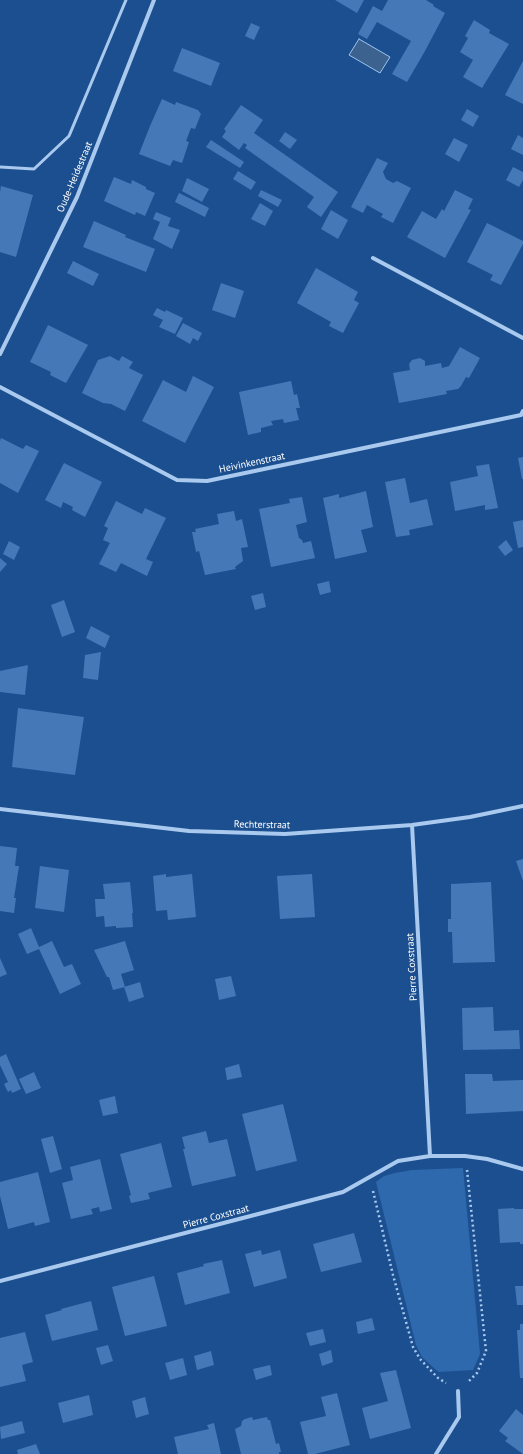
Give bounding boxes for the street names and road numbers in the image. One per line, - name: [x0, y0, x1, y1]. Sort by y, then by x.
- street label: Oude-Heidestraat: [55, 140, 95, 214]
- street label: Heivinkenstraat: [218, 450, 286, 476]
- street label: Rechterstraat: [234, 819, 290, 831]
- street label: Pierre Coxstraat: [404, 933, 420, 1001]
- street label: Pierre Coxstraat: [182, 1202, 250, 1232]

